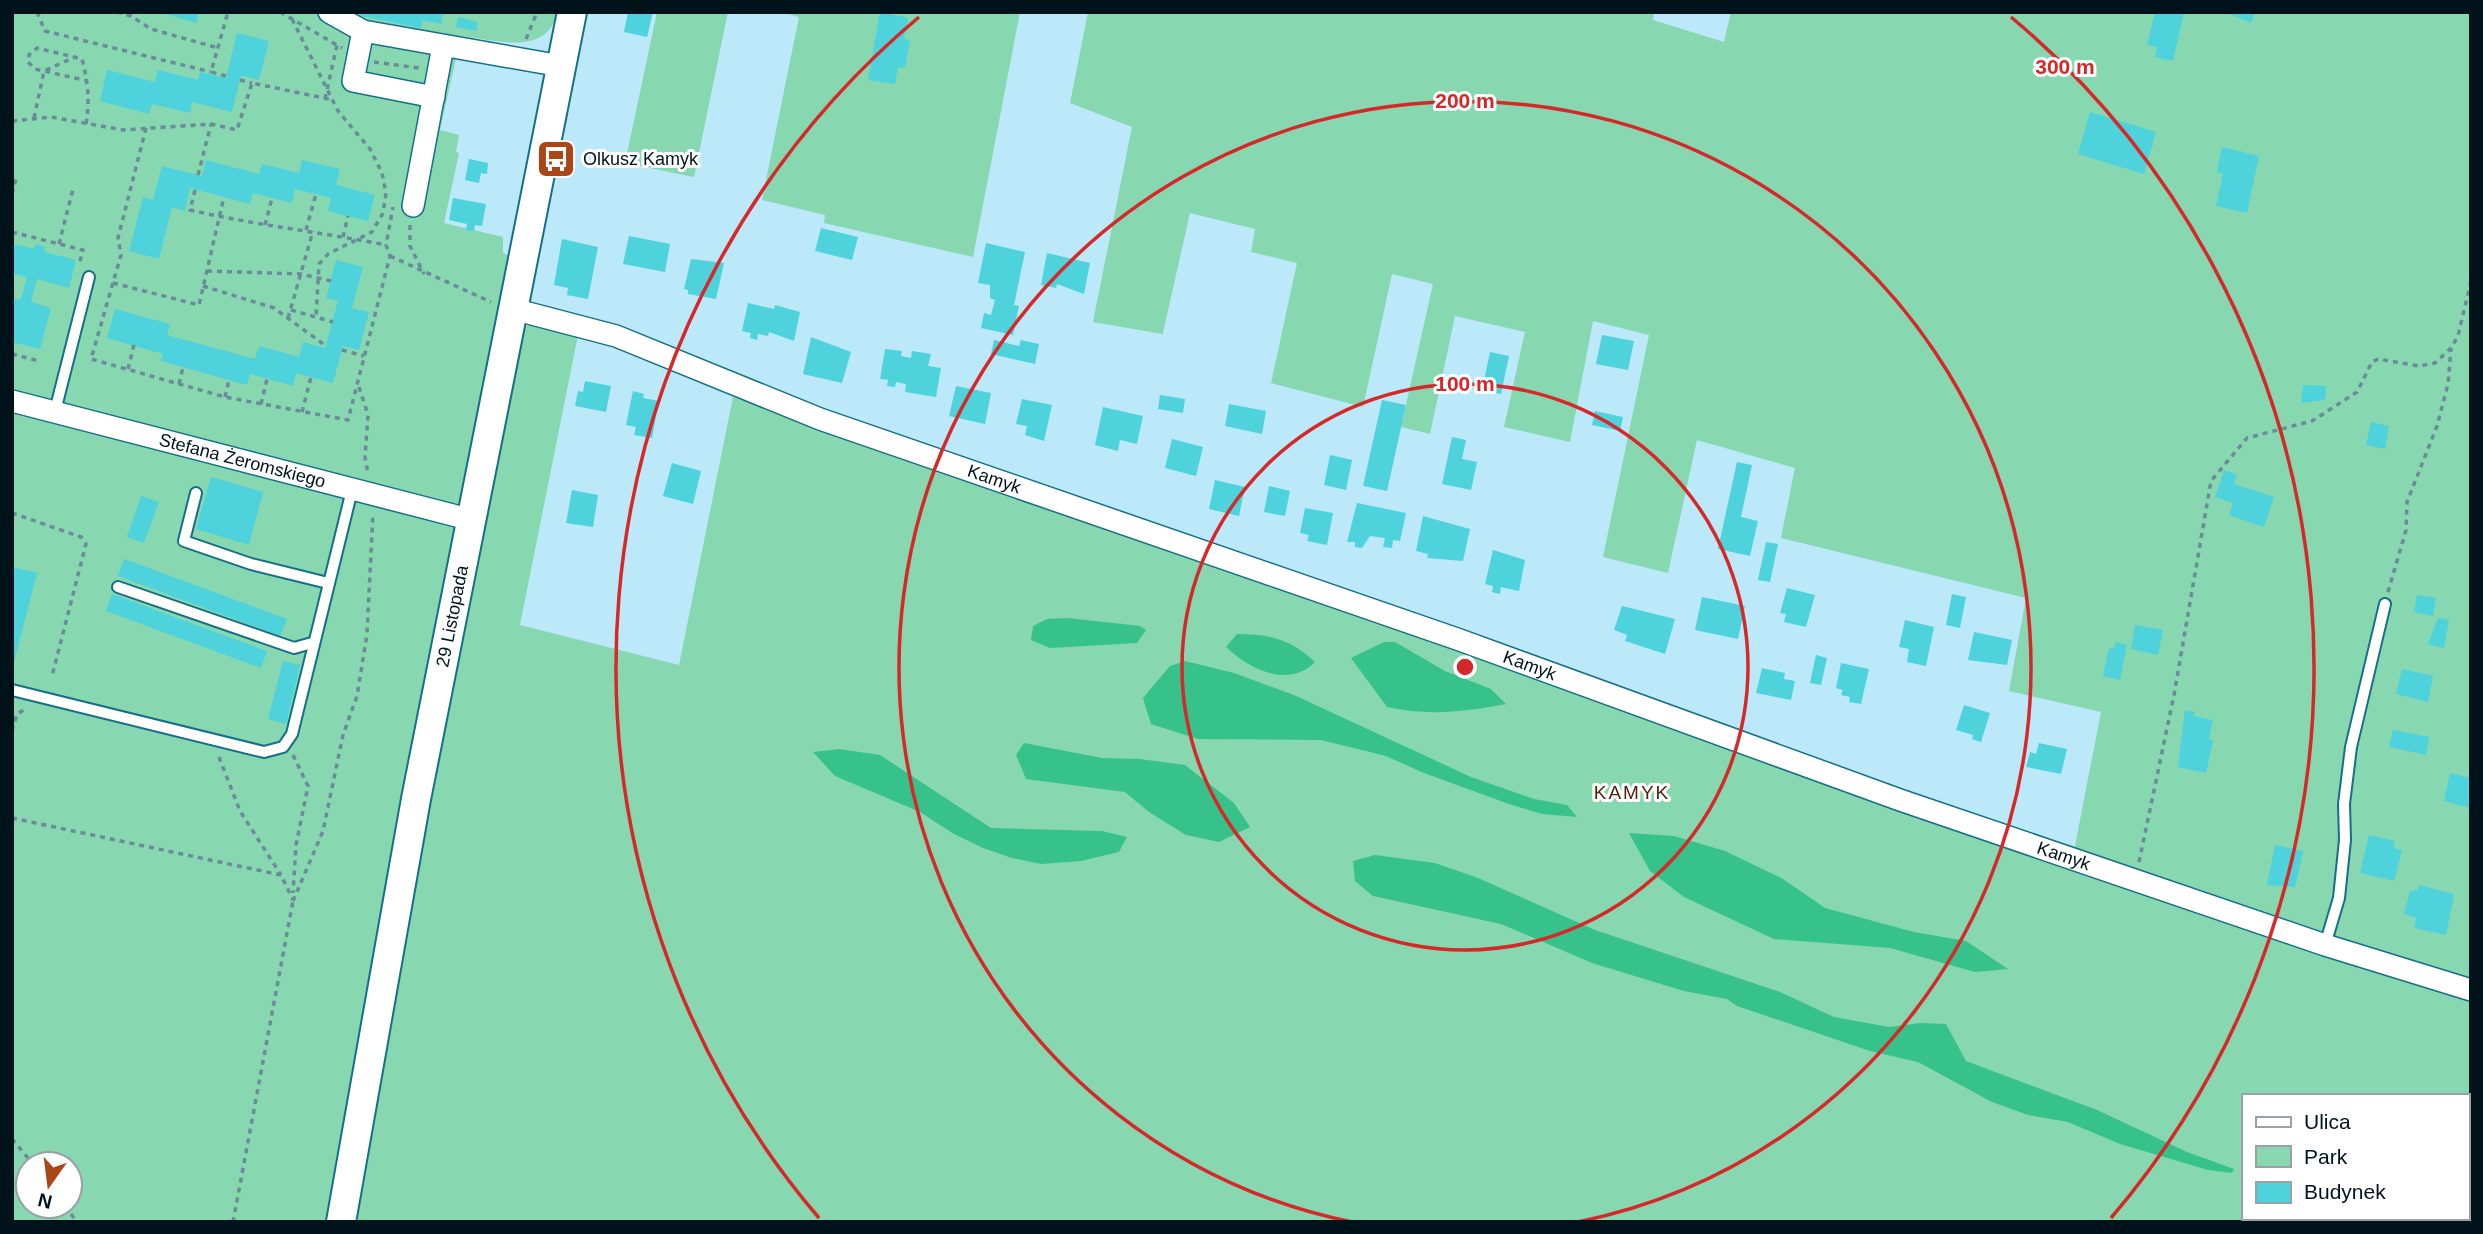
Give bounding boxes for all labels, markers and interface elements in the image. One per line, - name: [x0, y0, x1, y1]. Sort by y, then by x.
- text: 300 m: [2035, 55, 2095, 78]
- text: 200 m: [1435, 89, 1495, 112]
- bus stop icon: Olkusz Kamyk: [535, 138, 577, 180]
- place label: Olkusz Kamyk: [583, 149, 699, 169]
- text: 100 m: [1435, 372, 1495, 395]
- street label: Stefana Żeromskiego: [157, 429, 328, 492]
- street label: Kamyk: [965, 461, 1024, 498]
- street label: 29 Listopada: [432, 563, 472, 669]
- street label: Kamyk: [1500, 647, 1560, 685]
- centre of rings: [1453, 655, 1477, 679]
- district label: KAMYK: [1594, 782, 1670, 803]
- street label: Kamyk: [2034, 838, 2094, 875]
- legend: [2242, 1094, 2469, 1220]
- text: Ulica: [2304, 1110, 2351, 1133]
- text: Park: [2304, 1145, 2348, 1168]
- north arrow: [14, 1150, 84, 1220]
- text: Budynek: [2304, 1180, 2386, 1203]
- text: N: [36, 1189, 54, 1213]

